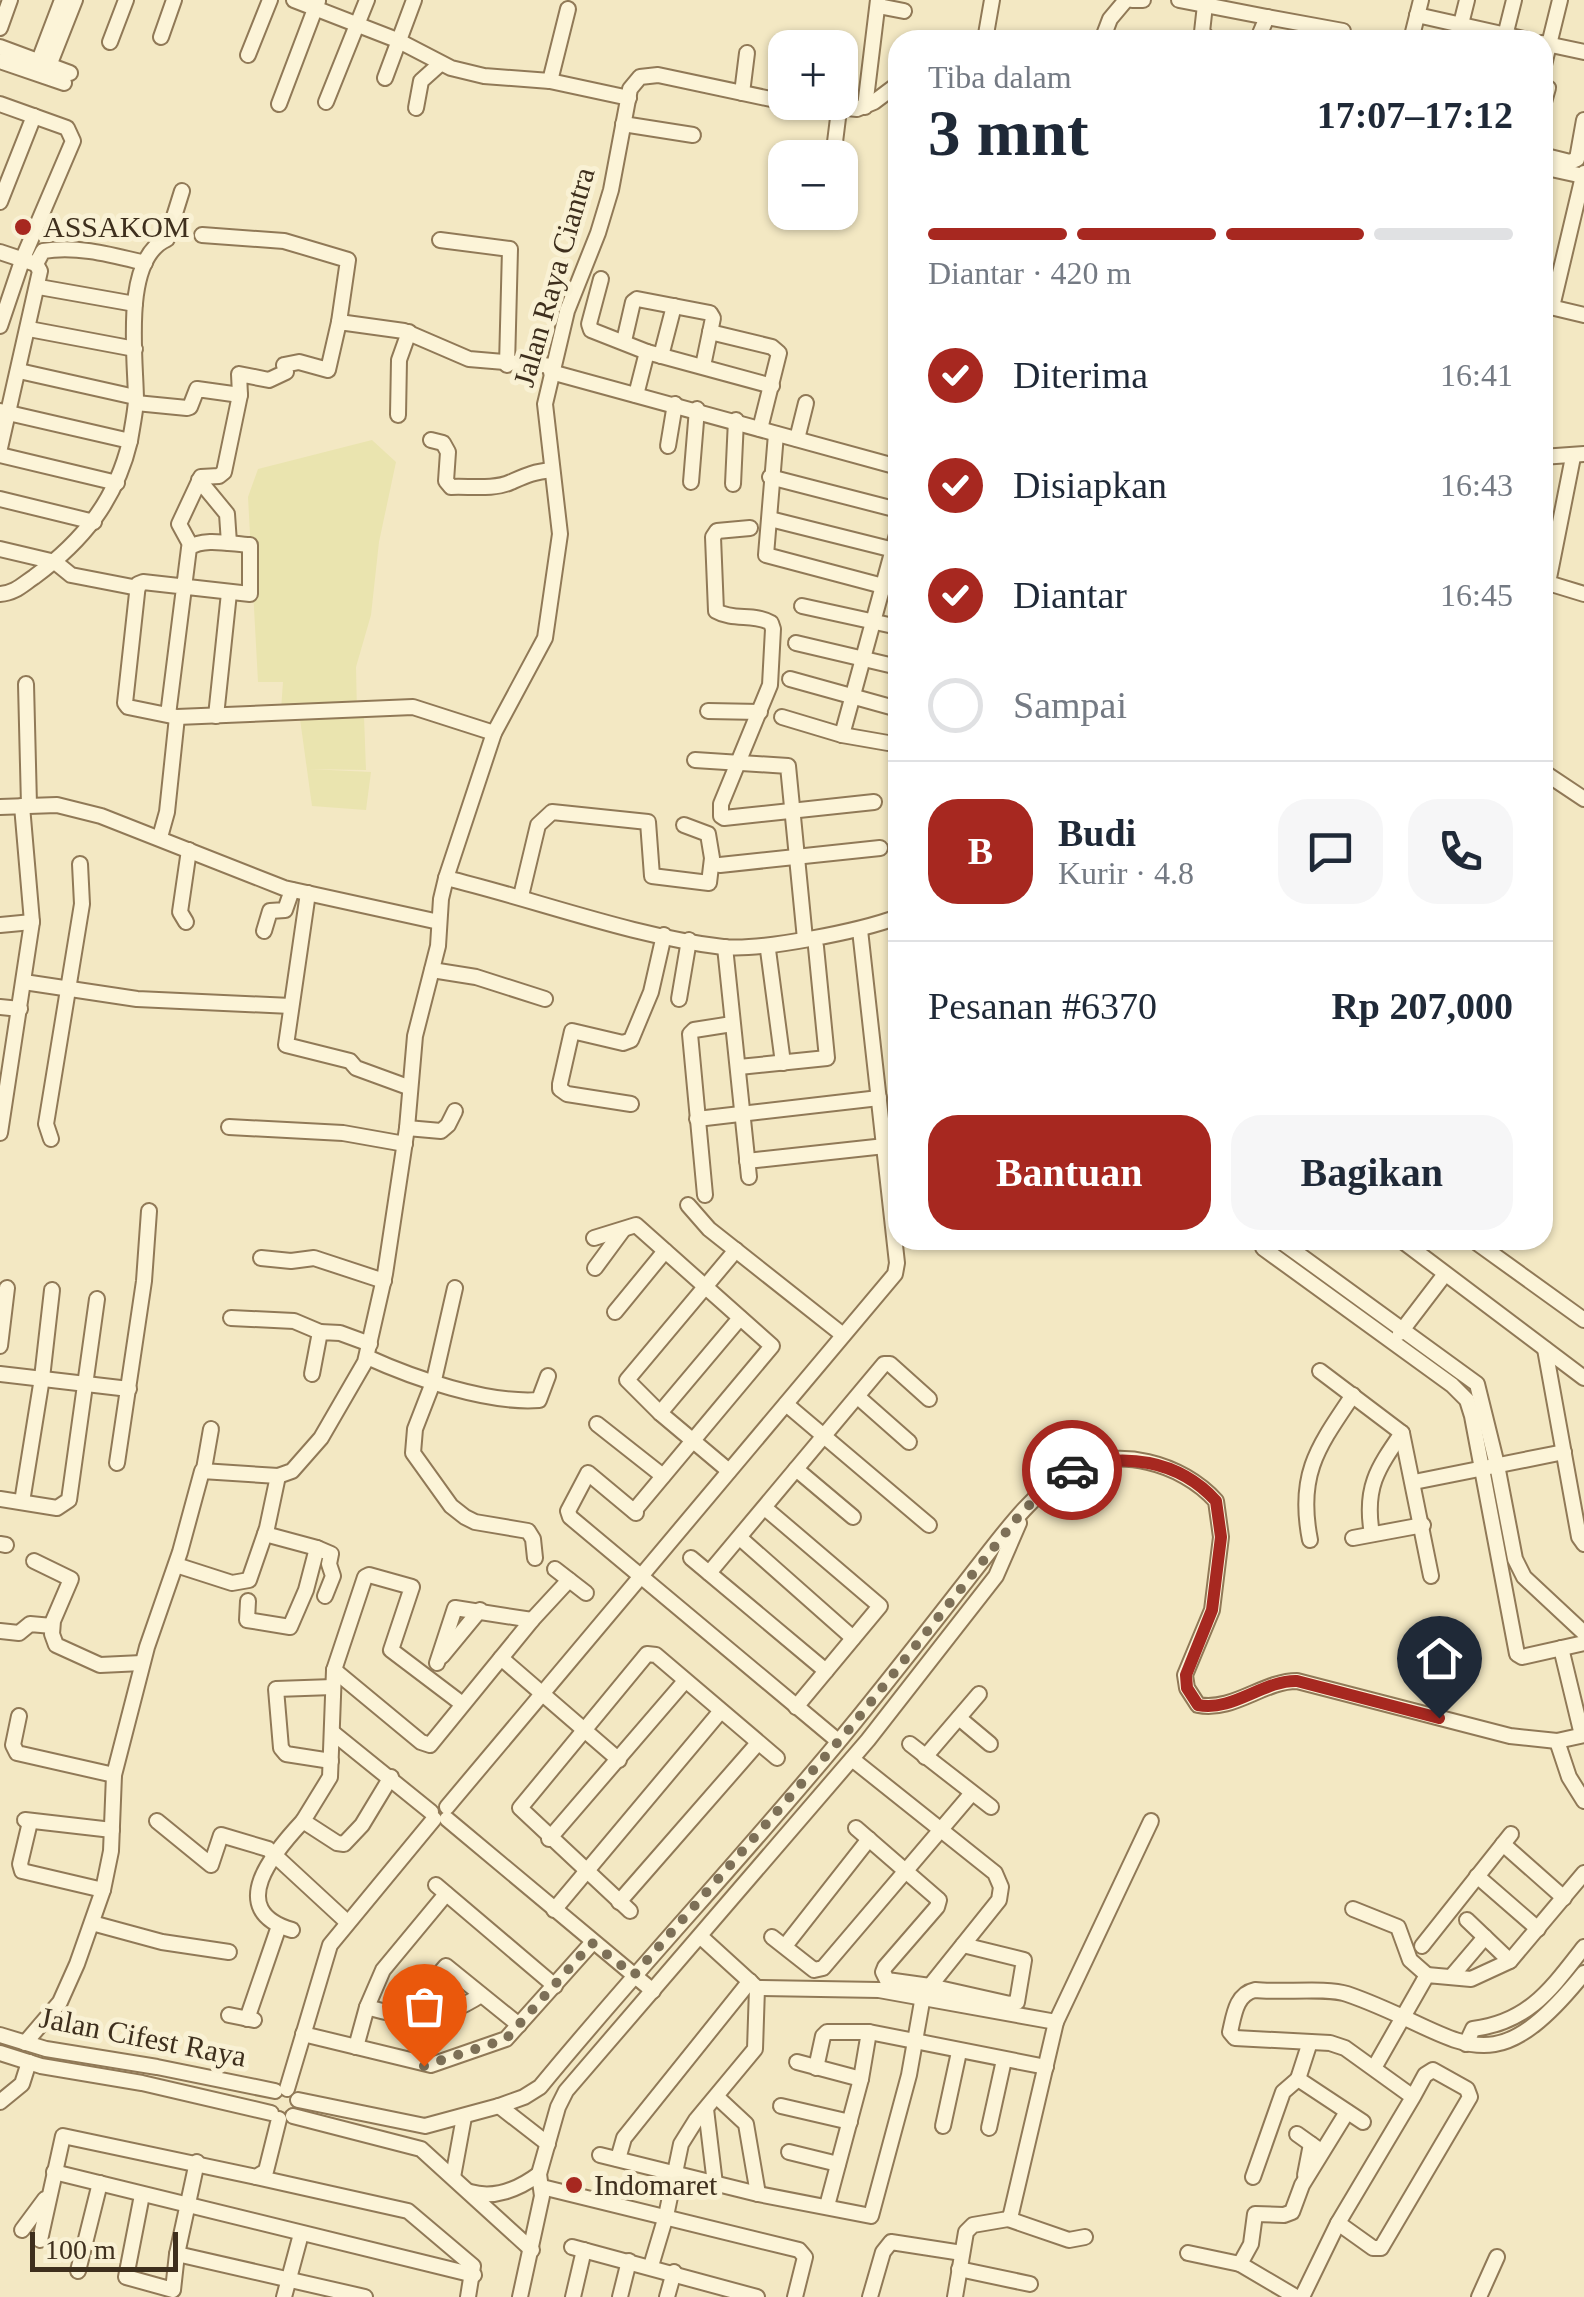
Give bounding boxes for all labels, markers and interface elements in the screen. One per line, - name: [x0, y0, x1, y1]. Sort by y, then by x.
- map controls: [768, 30, 858, 230]
- button: +: [768, 30, 858, 120]
- text: Tiba dalam: [928, 59, 1072, 95]
- text: 17:07–17:12: [1317, 94, 1513, 136]
- text: 3 mnt: [928, 97, 1089, 169]
- button: −: [768, 140, 858, 230]
- street label: Jalan Raya Ciantra: [506, 163, 601, 390]
- place label: ASSAKOM: [43, 210, 190, 243]
- marker: ASSAKOM: [12, 216, 34, 238]
- text: Diantar · 420 m: [928, 255, 1132, 291]
- icon: check: [928, 348, 983, 403]
- text: Diterima: [1013, 354, 1148, 396]
- text: 16:41: [1440, 357, 1513, 393]
- icon: check: [928, 458, 983, 513]
- text: Disiapkan: [1013, 464, 1167, 506]
- text: 16:43: [1440, 467, 1513, 503]
- icon: check: [928, 568, 983, 623]
- text: Diantar: [1013, 574, 1127, 616]
- text: 16:45: [1440, 577, 1513, 613]
- text: Sampai: [1013, 684, 1127, 726]
- button: chat: [1278, 799, 1383, 904]
- button: phone: [1408, 799, 1513, 904]
- text: Budi: [1058, 812, 1136, 854]
- text: B: [968, 830, 993, 872]
- text: Kurir · 4.8: [1058, 855, 1194, 891]
- text: Pesanan #6370: [928, 985, 1157, 1027]
- text: Rp 207,000: [1331, 985, 1513, 1027]
- button: Bantuan: [928, 1115, 1211, 1230]
- button: Bagikan: [1231, 1115, 1513, 1230]
- courier: [1022, 1420, 1122, 1520]
- icon: car: [1045, 1443, 1100, 1498]
- pin: [1397, 1616, 1482, 1719]
- icon: home: [1412, 1631, 1467, 1686]
- pin: [382, 1964, 467, 2067]
- icon: bag: [397, 1979, 452, 2034]
- street label: Jalan Cifest Raya: [37, 2000, 249, 2073]
- place label: Indomaret: [594, 2168, 718, 2201]
- marker: Indomaret: [563, 2174, 585, 2196]
- scale bar: [30, 2227, 178, 2272]
- text: 100 m: [45, 2234, 116, 2265]

